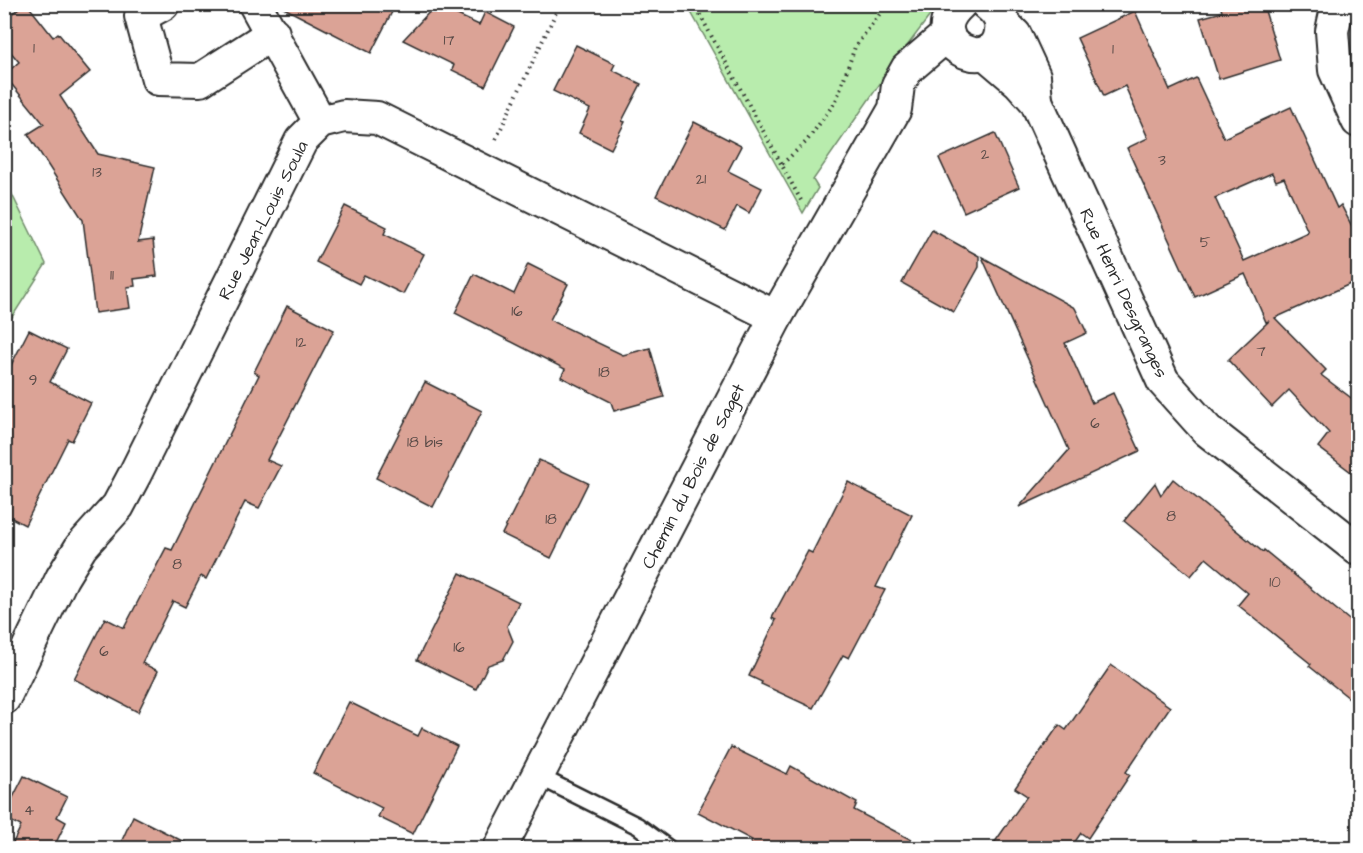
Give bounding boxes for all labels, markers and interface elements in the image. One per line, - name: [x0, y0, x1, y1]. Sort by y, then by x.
- house number: 17: [443, 30, 455, 51]
- house number: 1: [33, 38, 35, 59]
- house number: 1: [1112, 39, 1114, 60]
- street label: Rue Jean-Louis Soula: [212, 136, 314, 304]
- house number: 2: [981, 144, 990, 165]
- house number: 3: [1158, 150, 1166, 171]
- house number: 13: [92, 162, 102, 183]
- house number: 21: [696, 169, 706, 190]
- street label: Rue Henri Desgranges: [1072, 204, 1174, 382]
- house number: 5: [1200, 232, 1211, 253]
- house number: 11: [110, 265, 114, 286]
- house number: 16: [511, 301, 523, 322]
- house number: 12: [296, 332, 307, 353]
- house number: 7: [1256, 341, 1266, 362]
- house number: 18: [598, 362, 610, 383]
- house number: 9: [29, 370, 37, 391]
- street label: Chemin du Bois de Saget: [636, 379, 752, 574]
- house number: 6: [1090, 413, 1100, 434]
- house number: 18 bis: [407, 432, 443, 453]
- house number: 8: [1166, 506, 1176, 527]
- house number: 18: [545, 509, 557, 530]
- house number: 8: [172, 554, 182, 575]
- house number: 10: [1269, 572, 1281, 593]
- house number: 16: [453, 637, 465, 658]
- house number: 6: [99, 641, 109, 662]
- house number: 4: [24, 800, 34, 821]

